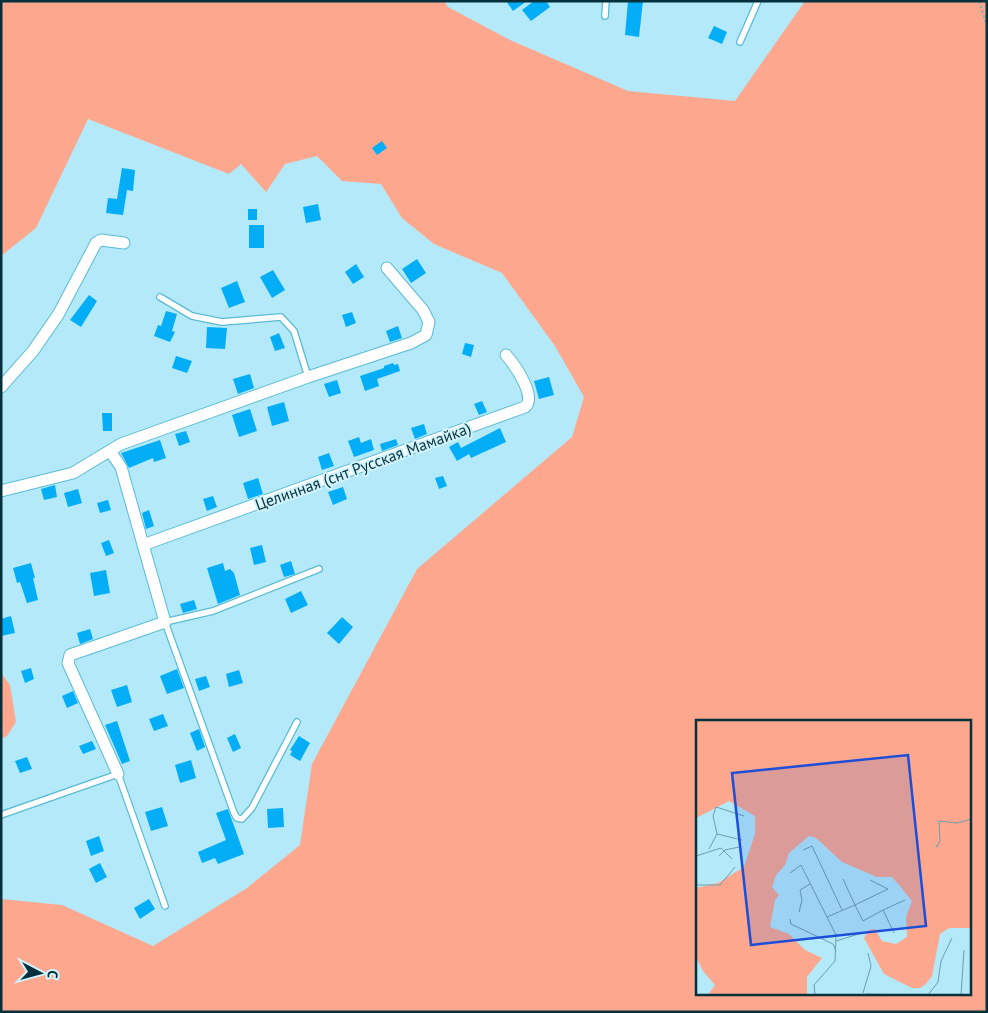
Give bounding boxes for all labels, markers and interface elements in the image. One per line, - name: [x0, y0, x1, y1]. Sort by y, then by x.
- street label: Целинная (снт Русская Мамайка): [252, 418, 474, 514]
- inset map: [696, 720, 970, 996]
- north arrow: [15, 948, 65, 998]
- text: С: [44, 970, 62, 979]

